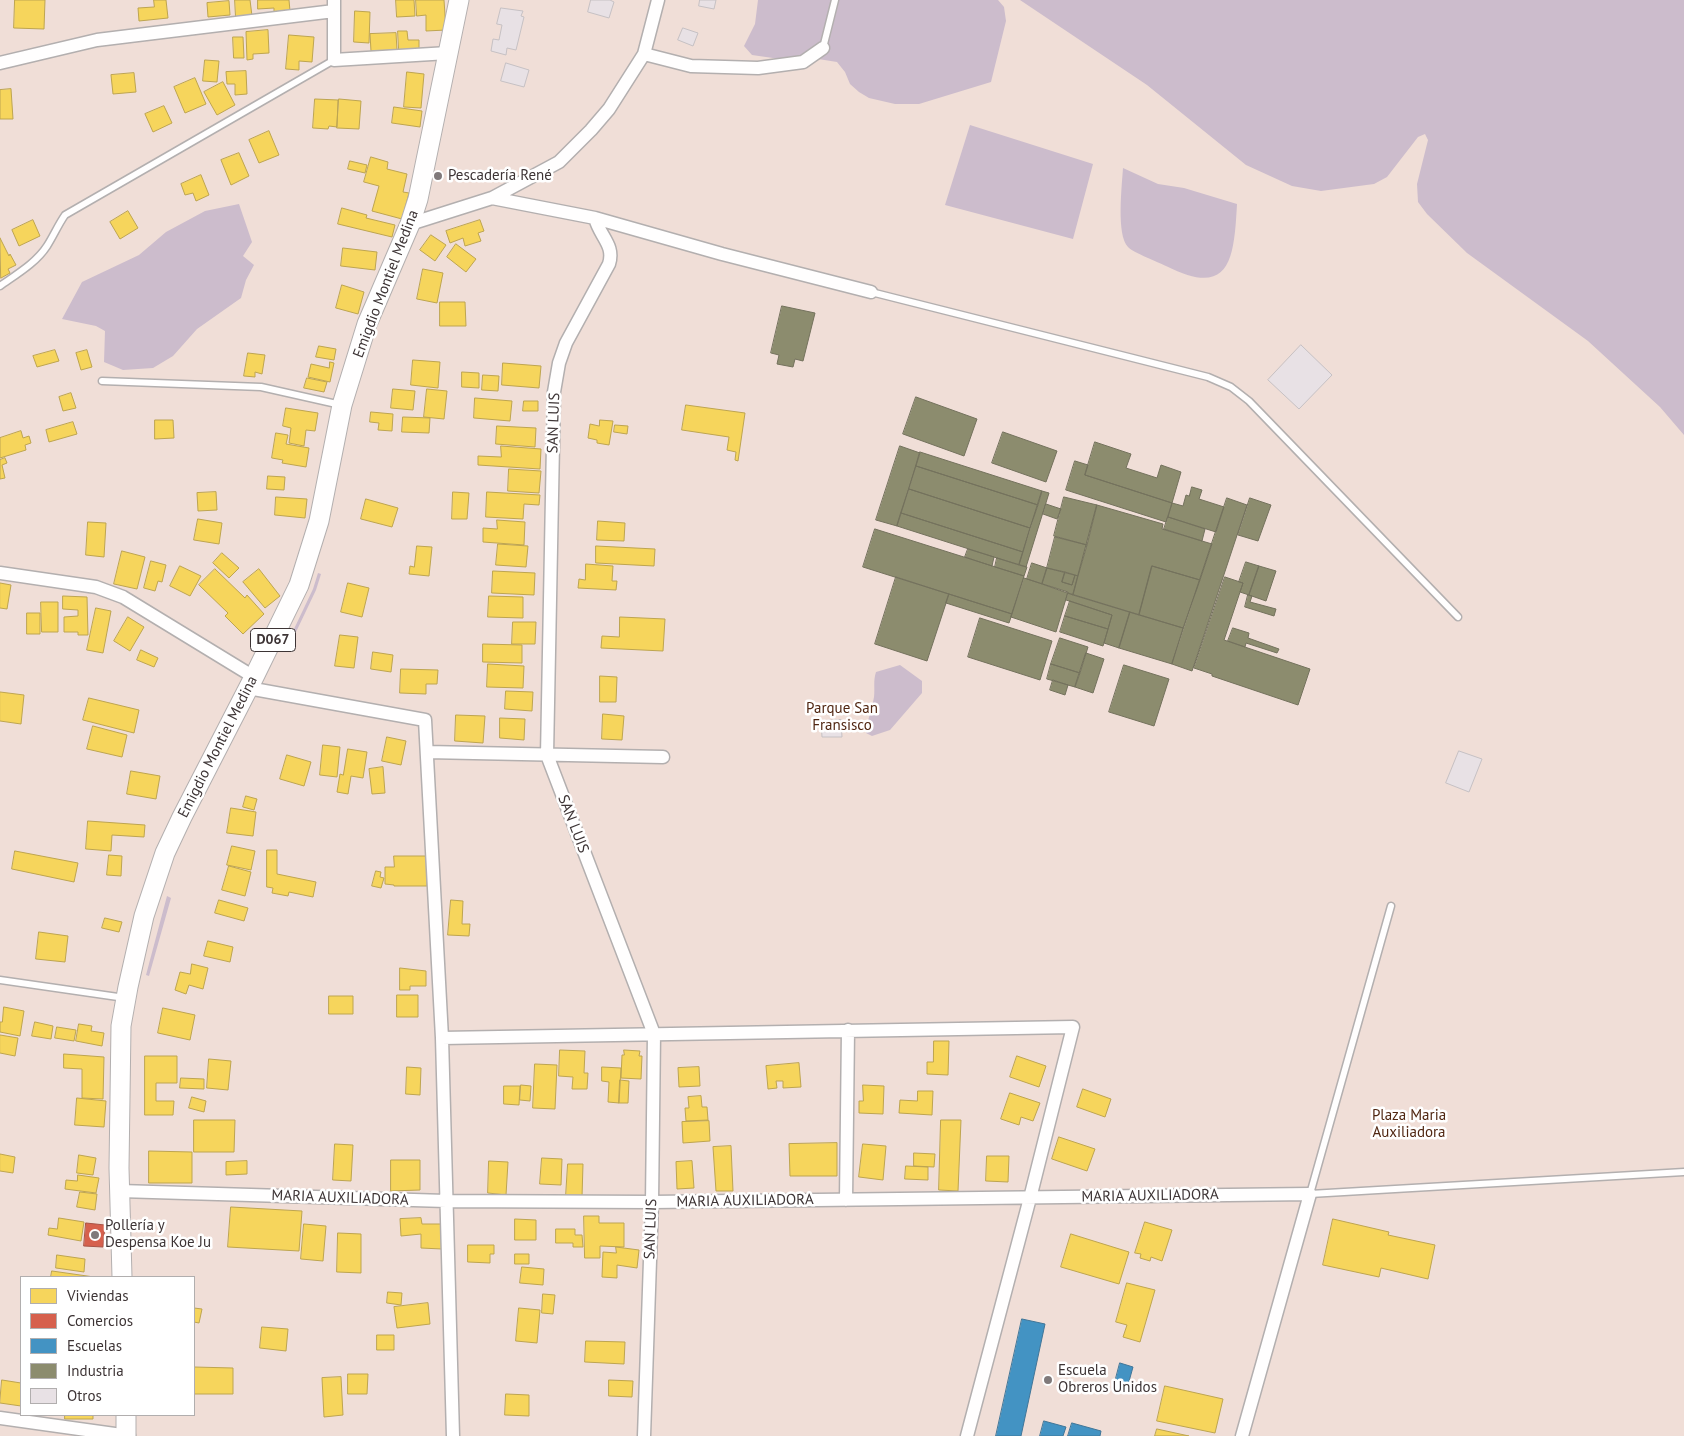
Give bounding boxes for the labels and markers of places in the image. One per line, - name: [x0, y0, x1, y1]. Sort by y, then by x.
- place label: Pescadería René: [448, 167, 552, 185]
- marker: Pescadería René: [432, 170, 444, 182]
- place label: Pollería y Despensa Koe Ju: [105, 1217, 211, 1252]
- marker: Pollería y Despensa Koe Ju: [89, 1229, 101, 1241]
- place label: Escuela Obreros Unidos: [1058, 1362, 1157, 1397]
- marker: Escuela Obreros Unidos: [1042, 1374, 1054, 1386]

